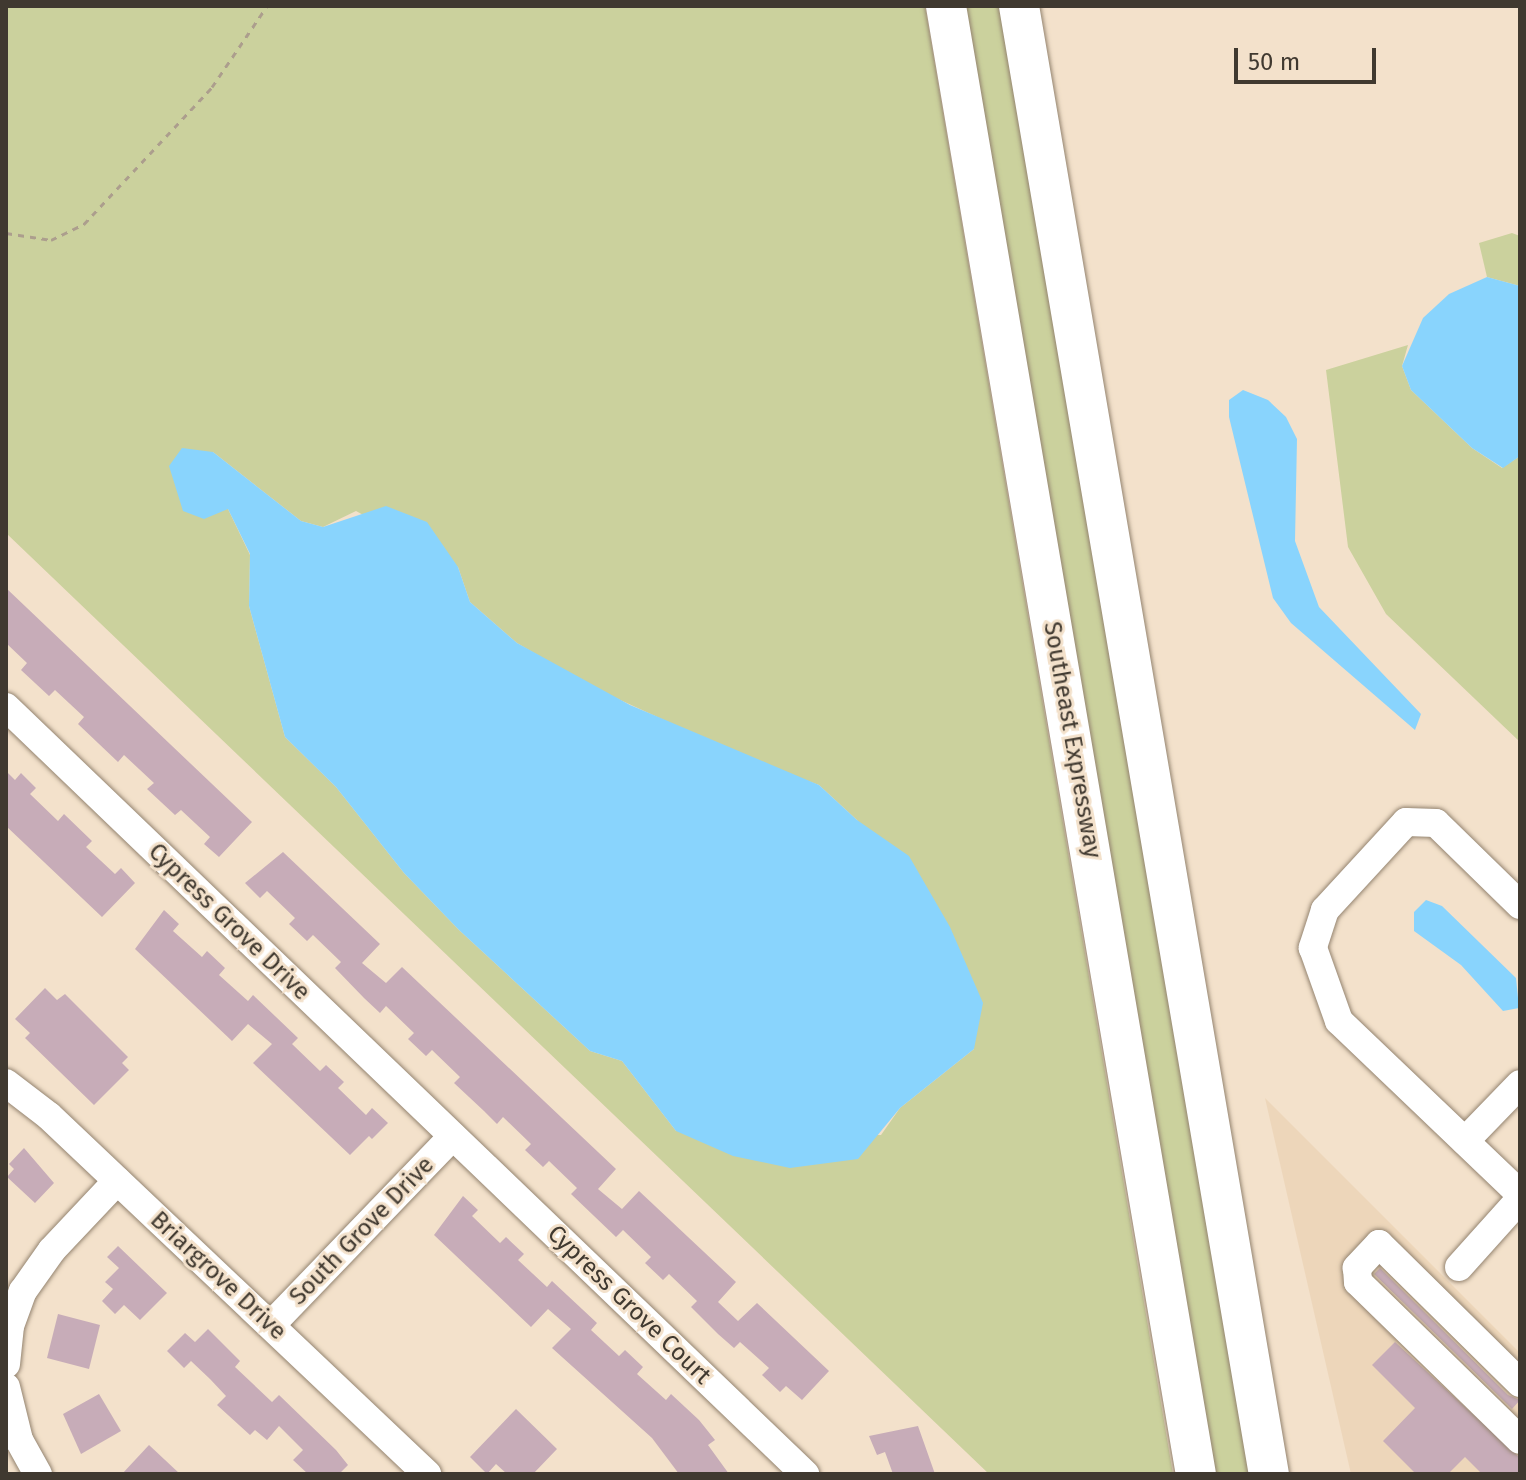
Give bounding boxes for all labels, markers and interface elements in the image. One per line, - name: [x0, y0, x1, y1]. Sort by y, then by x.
- scale bar: [1238, 32, 1380, 82]
- text: 50 m: [1248, 48, 1300, 76]
- street label: Southeast Expressway: [1037, 620, 1107, 860]
- street label: Cypress Grove Drive: [142, 837, 316, 1007]
- street label: South Grove Drive: [284, 1151, 440, 1311]
- street label: Briargrove Drive: [144, 1206, 292, 1346]
- street label: Cypress Grove Court: [541, 1220, 717, 1390]

